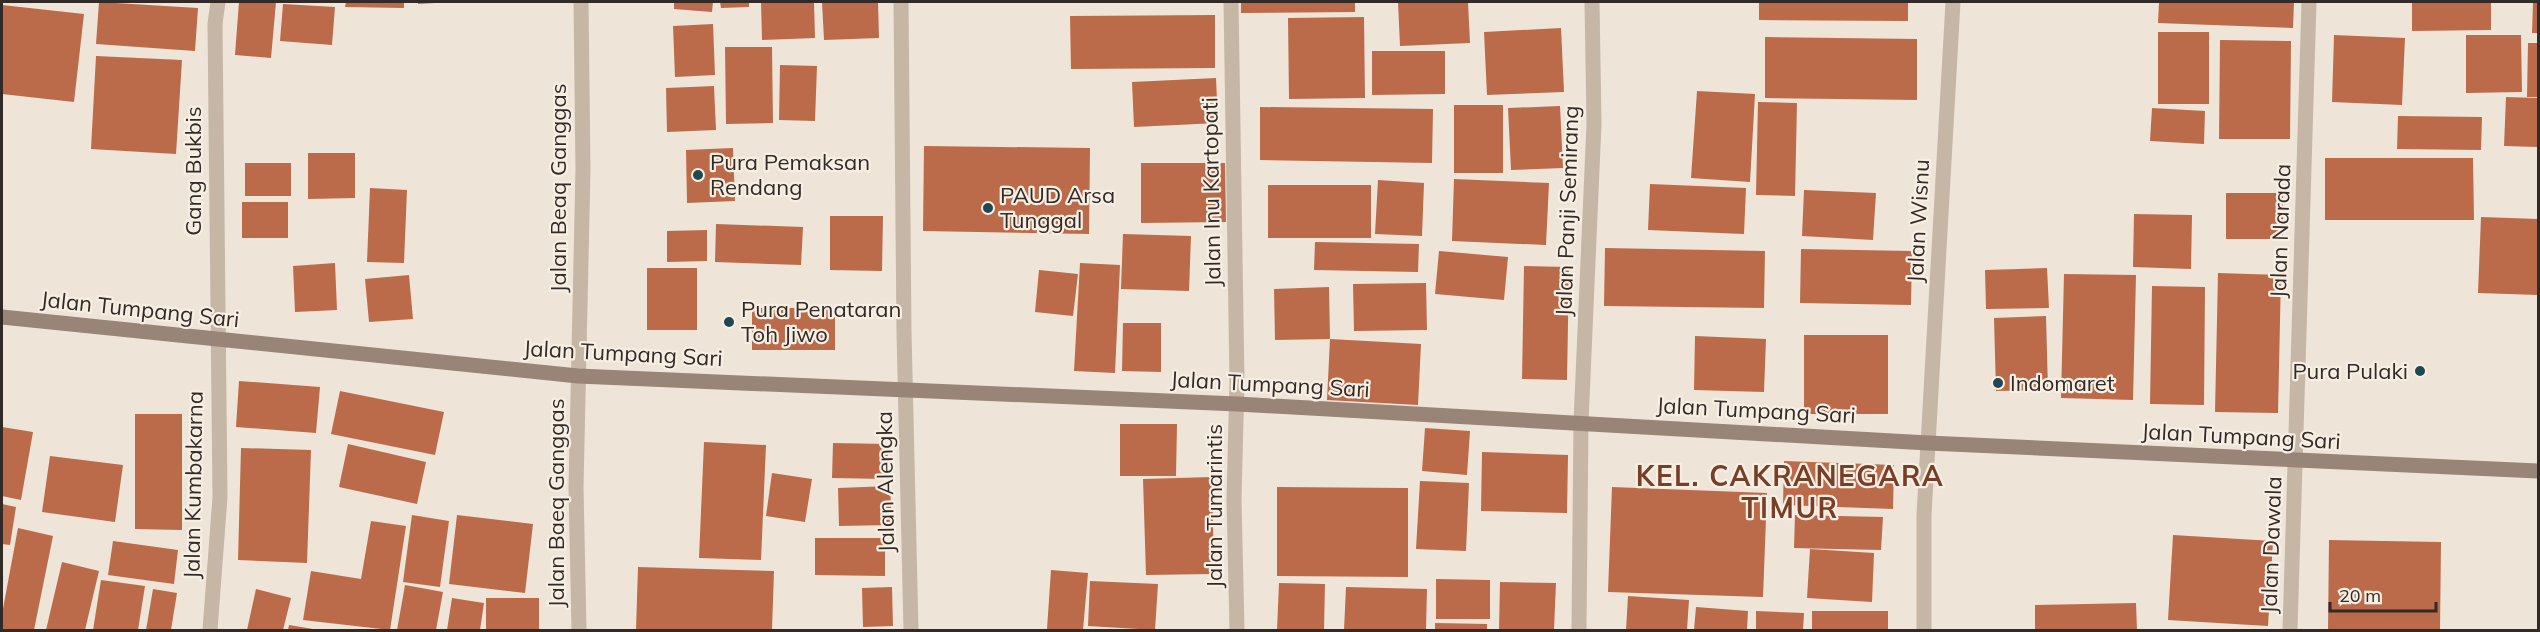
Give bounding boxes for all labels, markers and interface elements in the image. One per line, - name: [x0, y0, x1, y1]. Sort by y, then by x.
- street label: Jalan Beaq Ganggas: [544, 83, 572, 293]
- street label: Jalan Inu Kartopati: [1195, 97, 1227, 287]
- street label: Jalan Panji Semirang: [1549, 105, 1585, 317]
- street label: Gang Bukbis: [179, 106, 207, 236]
- place label: Pura Pemaksan Rendang: [710, 148, 870, 201]
- street label: Jalan Wisnu: [1901, 158, 1935, 284]
- street label: Jalan Narada: [2264, 163, 2296, 299]
- marker: Pura Pemaksan Rendang: [691, 168, 705, 182]
- place label: PAUD Arsa Tunggal: [1000, 181, 1115, 234]
- marker: PAUD Arsa Tunggal: [981, 201, 995, 215]
- street label: Jalan Tumpang Sari: [39, 285, 241, 333]
- place label: Pura Penataran Toh Jiwo: [741, 295, 901, 348]
- marker: Pura Penataran Toh Jiwo: [722, 315, 736, 329]
- street label: Jalan Tumpang Sari: [523, 334, 723, 372]
- place label: Pura Pulaki: [2292, 357, 2408, 385]
- marker: Pura Pulaki: [2413, 364, 2427, 378]
- street label: Jalan Tumpang Sari: [1170, 365, 1370, 403]
- place label: Indomaret: [2010, 369, 2115, 397]
- marker: Indomaret: [1991, 376, 2005, 390]
- street label: Jalan Kumbakarna: [177, 391, 209, 579]
- street label: Jalan Tumpang Sari: [1656, 391, 1856, 429]
- street label: Jalan Baeq Ganggas: [542, 398, 570, 608]
- street label: Jalan Alengka: [870, 411, 900, 553]
- street label: Jalan Tumpang Sari: [2141, 417, 2341, 455]
- street label: Jalan Tumarintis: [1200, 424, 1228, 588]
- district label: KEL. CAKRANEGARA TIMUR: [1636, 458, 1944, 525]
- street label: Jalan Dawala: [2255, 476, 2287, 614]
- scale bar: [2330, 575, 2436, 613]
- text: 20 m: [2339, 584, 2381, 607]

